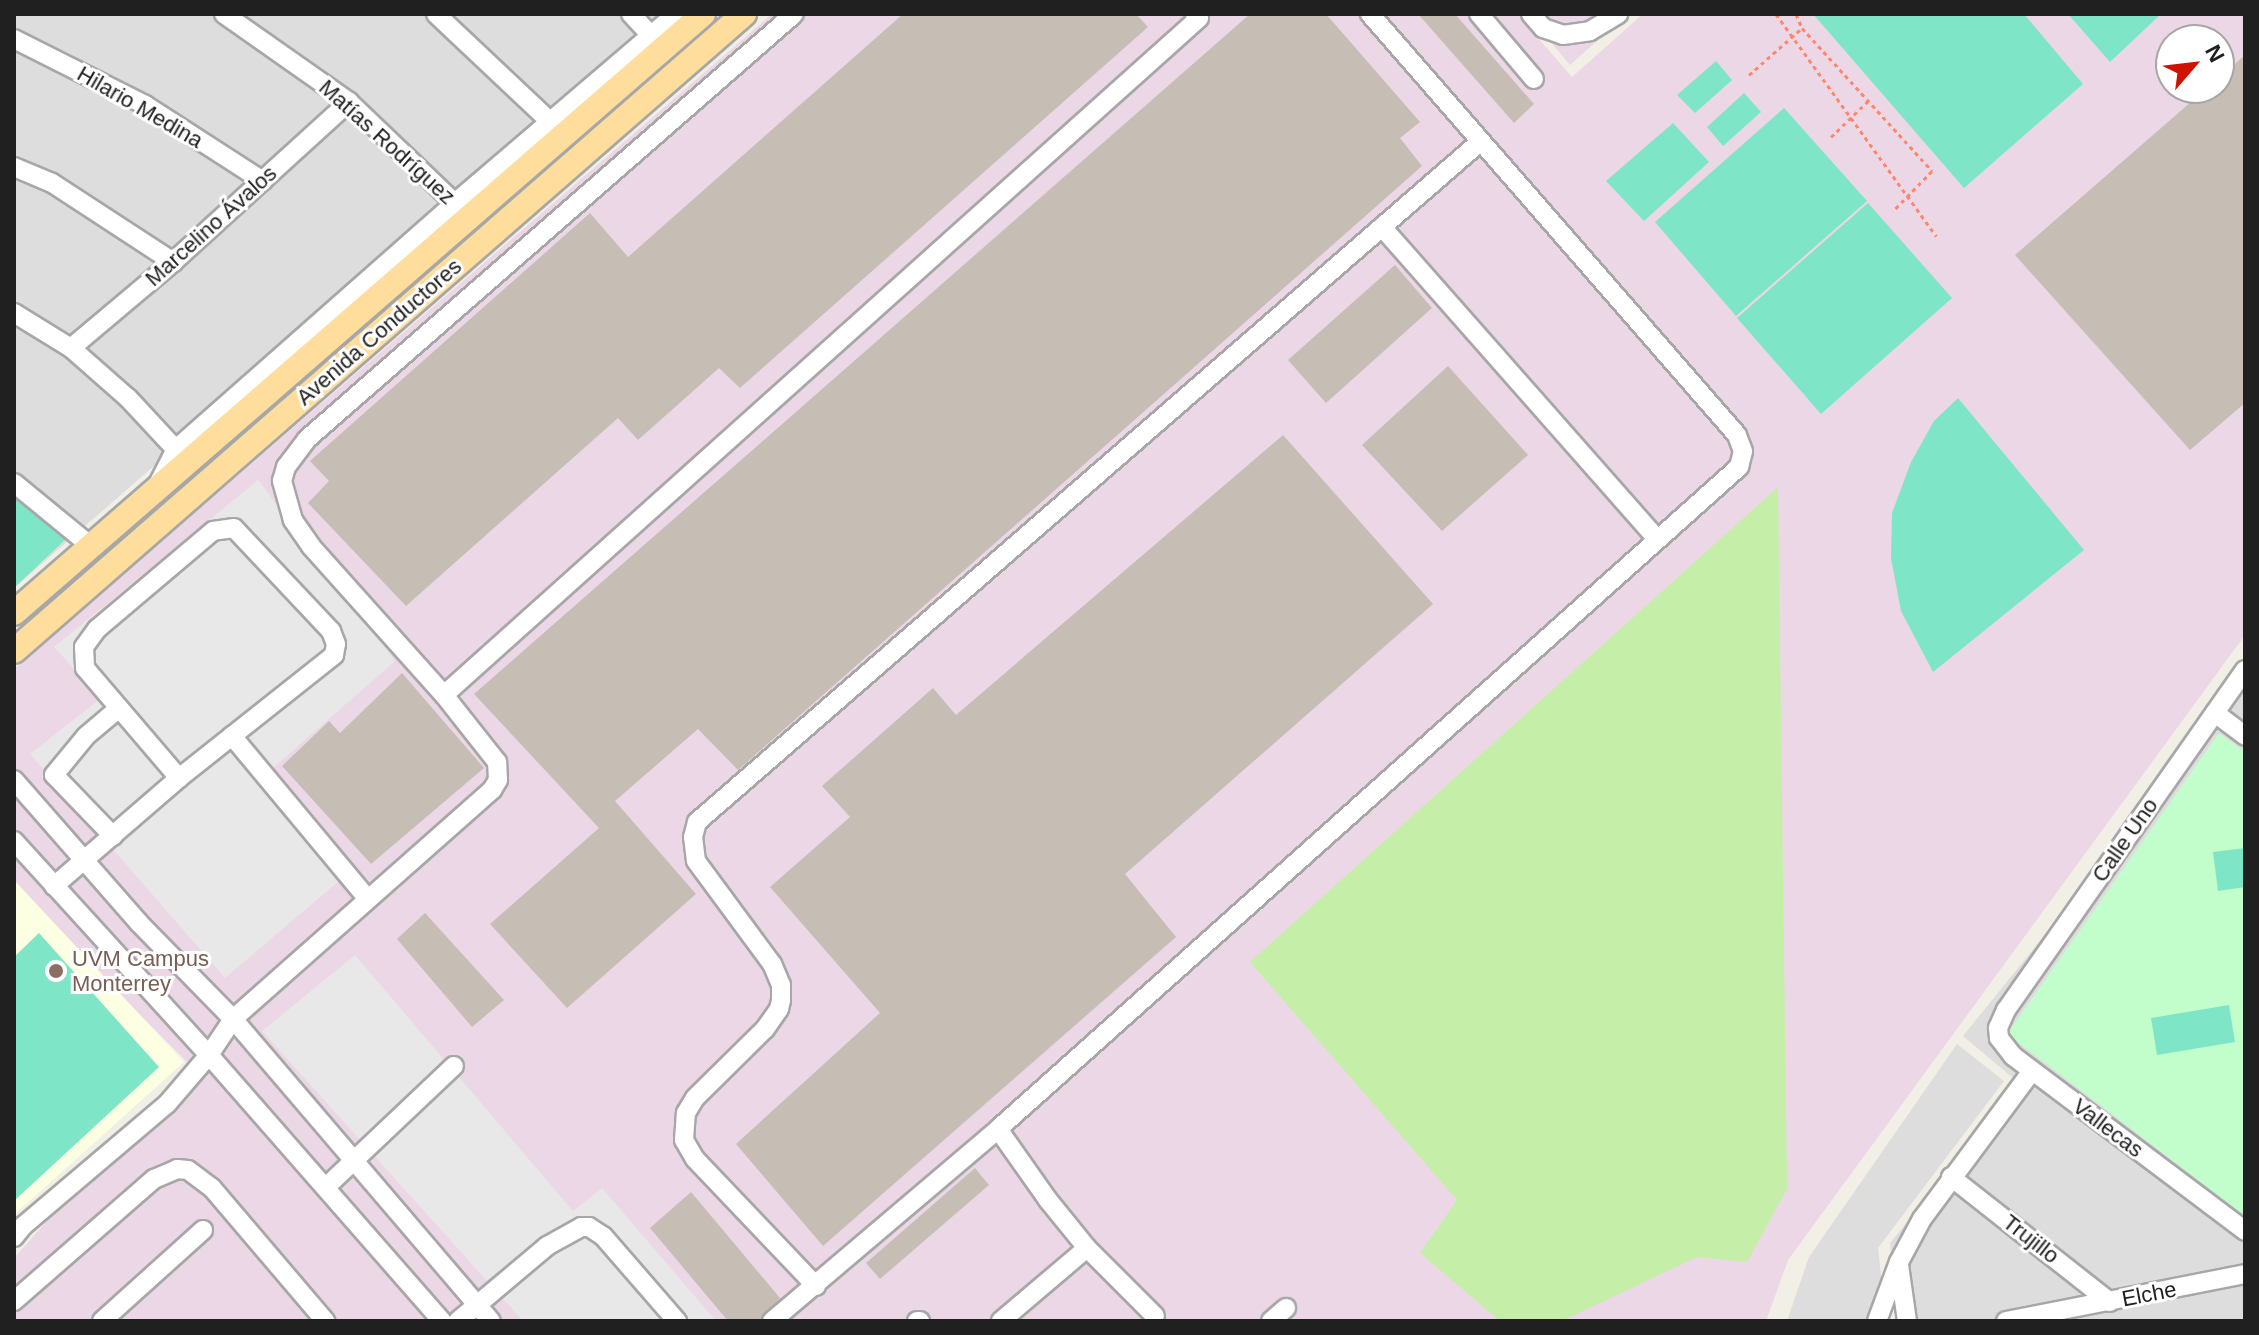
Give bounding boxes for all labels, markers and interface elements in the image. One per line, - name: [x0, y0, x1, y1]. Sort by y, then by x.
- north arrow: [2155, 24, 2235, 104]
- text: N: [2200, 41, 2230, 66]
- street label: Hilario Medina: [73, 60, 207, 154]
- street label: Matías Rodríguez: [314, 74, 460, 210]
- street label: Marcelino Ávalos: [140, 160, 282, 292]
- street label: Avenida Conductores: [291, 253, 467, 411]
- street label: Calle Uno: [2086, 793, 2164, 887]
- place label: UVM Campus Monterrey: [72, 945, 209, 996]
- marker: UVM Campus Monterrey: [47, 962, 65, 980]
- street label: Vallecas: [2068, 1093, 2148, 1163]
- street label: Trujillo: [1998, 1209, 2064, 1269]
- street label: Elche: [2119, 1276, 2179, 1312]

